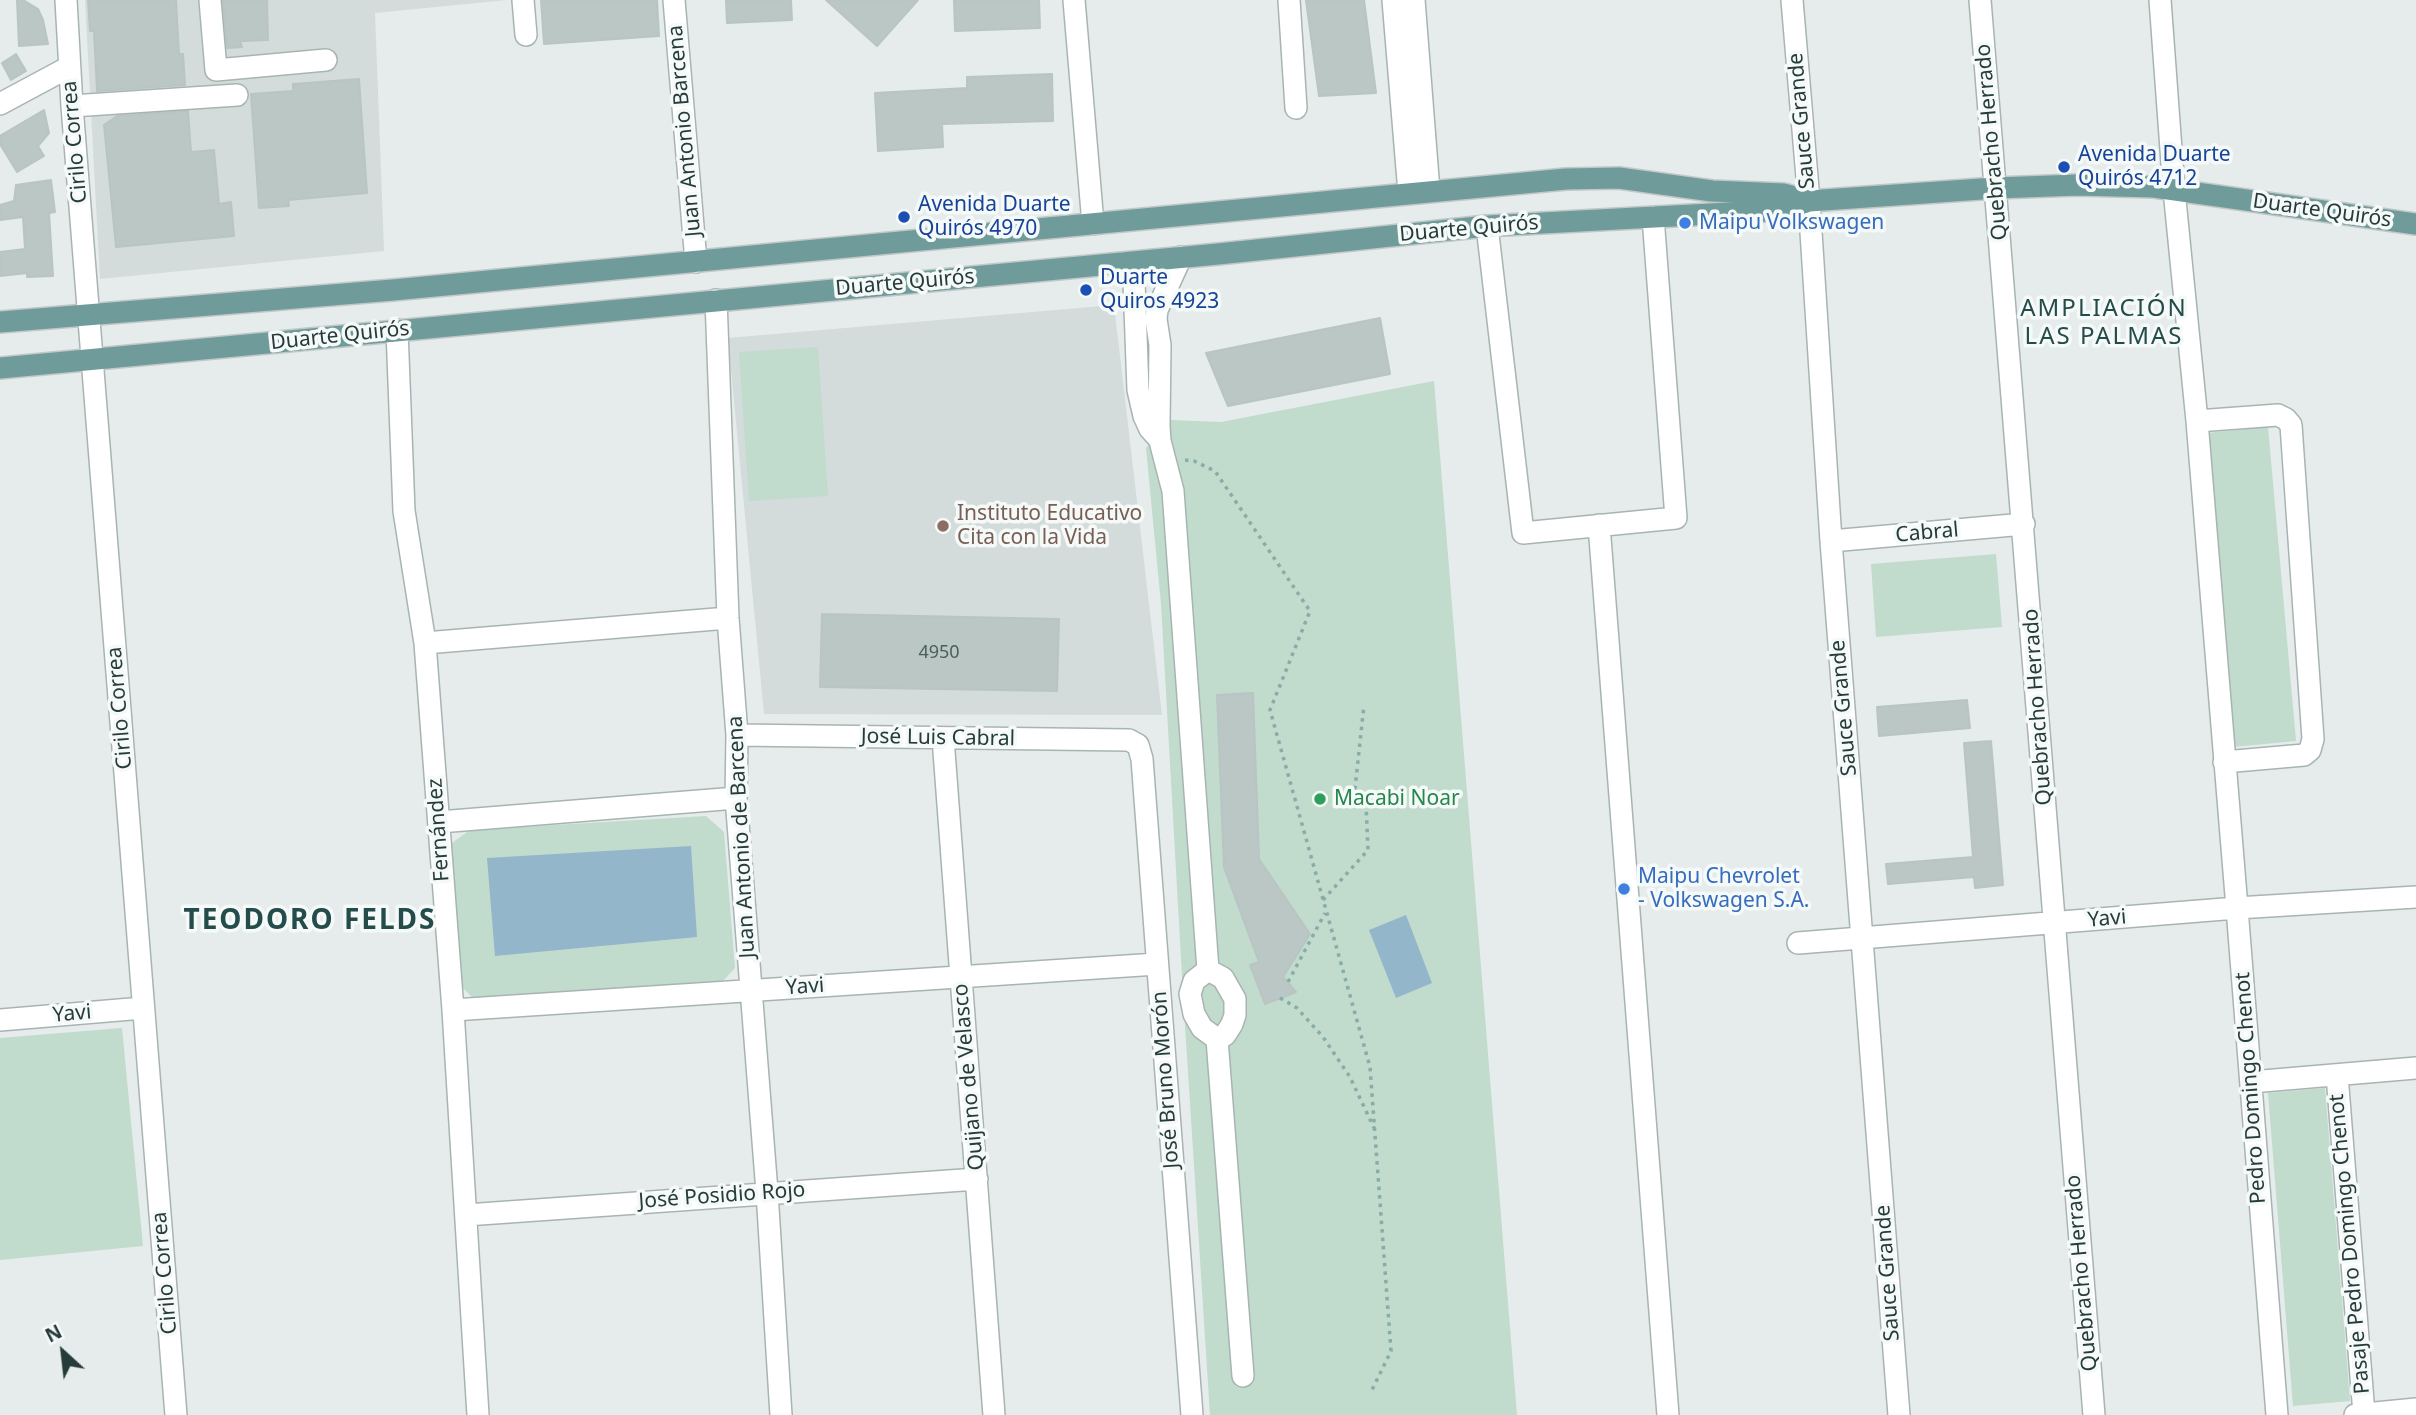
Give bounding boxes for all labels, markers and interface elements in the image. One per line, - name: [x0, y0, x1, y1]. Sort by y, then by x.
- street label: Juan Antonio Barcena: [663, 24, 707, 238]
- street label: Quebracho Herrado: [1971, 43, 2013, 241]
- street label: Sauce Grande: [1783, 52, 1821, 190]
- street label: Cirilo Correa: [57, 80, 93, 204]
- place label: Avenida Duarte Quirós 4712: [2078, 142, 2231, 192]
- marker: Avenida Duarte Quirós 4712: [2056, 159, 2072, 175]
- street label: Duarte Quirós: [2251, 189, 2393, 233]
- place label: Avenida Duarte Quirós 4970: [918, 192, 1071, 242]
- marker: Avenida Duarte Quirós 4970: [896, 209, 912, 225]
- street label: Duarte Quirós: [1398, 210, 1540, 248]
- place label: Maipu Volkswagen: [1699, 210, 1884, 236]
- marker: Maipu Volkswagen: [1677, 215, 1693, 231]
- street label: Duarte Quirós: [834, 264, 976, 302]
- place label: Duarte Quiros 4923: [1100, 265, 1219, 315]
- marker: Duarte Quiros 4923: [1078, 282, 1094, 298]
- district label: AMPLIACIÓN LAS PALMAS: [2022, 295, 2186, 351]
- street label: Duarte Quirós: [269, 316, 411, 356]
- place label: Instituto Educativo Cita con la Vida: [957, 501, 1142, 551]
- marker: Instituto Educativo Cita con la Vida: [935, 518, 951, 534]
- street label: Cabral: [1894, 518, 1960, 548]
- street label: Quebracho Herrado: [2019, 608, 2057, 806]
- street label: Sauce Grande: [1825, 639, 1863, 777]
- house number: 4950: [918, 642, 960, 664]
- street label: Cirilo Correa: [102, 646, 138, 770]
- street label: Juan Antonio de Barcena: [723, 715, 761, 959]
- street label: José Luis Cabral: [861, 724, 1015, 752]
- street label: Fernández: [423, 777, 455, 883]
- place label: Macabi Noar: [1334, 786, 1460, 812]
- marker: Macabi Noar: [1312, 791, 1328, 807]
- place label: Maipu Chevrolet - Volkswagen S.A.: [1638, 864, 1809, 914]
- marker: Maipu Chevrolet - Volkswagen S.A.: [1616, 881, 1632, 897]
- district label: TEODORO FELDS: [185, 904, 435, 938]
- street label: Yavi: [2087, 905, 2127, 933]
- street label: Pedro Domingo Chenot: [2230, 971, 2272, 1205]
- street label: Yavi: [785, 973, 825, 1001]
- street label: Quijano de Velasco: [948, 983, 990, 1171]
- street label: José Bruno Morón: [1147, 990, 1185, 1170]
- street label: Yavi: [52, 1000, 92, 1028]
- street label: Pasaje Pedro Domingo Chenot: [2324, 1093, 2376, 1395]
- street label: Quebracho Herrado: [2061, 1174, 2103, 1372]
- street label: José Posidio Rojo: [638, 1178, 806, 1214]
- street label: Sauce Grande: [1871, 1204, 1905, 1342]
- street label: Cirilo Correa: [147, 1211, 183, 1335]
- north arrow: [28, 1317, 98, 1387]
- text: N: [41, 1318, 66, 1348]

